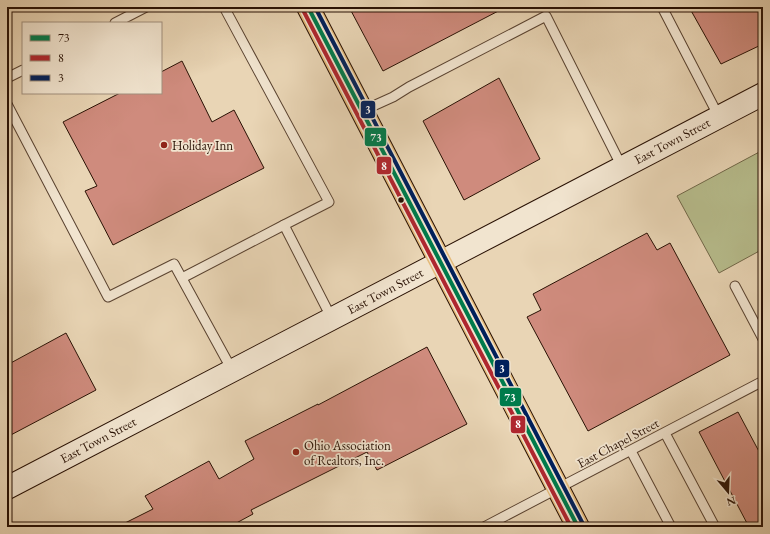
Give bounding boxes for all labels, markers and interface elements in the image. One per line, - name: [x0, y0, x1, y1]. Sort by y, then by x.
- legend: [22, 22, 162, 94]
- text: 73: [58, 30, 70, 46]
- text: 8: [58, 50, 64, 66]
- text: 3: [58, 70, 64, 86]
- line badge: 3: [360, 100, 376, 119]
- text: 3: [365, 102, 371, 116]
- street label: East Town Street: [631, 114, 713, 168]
- line badge: 73: [364, 127, 387, 147]
- text: 73: [370, 130, 382, 144]
- place label: Holiday Inn: [172, 137, 233, 154]
- marker: Holiday Inn: [159, 140, 169, 150]
- line badge: 8: [376, 156, 392, 175]
- text: 8: [381, 159, 387, 173]
- unlabelled marker: [396, 195, 406, 205]
- street label: East Town Street: [344, 264, 426, 318]
- line badge: 3: [494, 359, 510, 378]
- text: 3: [499, 361, 505, 375]
- line badge: 73: [499, 387, 522, 407]
- text: 73: [504, 390, 516, 404]
- street label: East Town Street: [57, 413, 139, 467]
- street label: East Chapel Street: [574, 414, 662, 472]
- line badge: 8: [510, 415, 526, 434]
- text: 8: [515, 417, 521, 431]
- place label: Ohio Association of Realtors, Inc.: [304, 437, 391, 469]
- marker: Ohio Association of Realtors, Inc.: [291, 447, 301, 457]
- north arrow: [708, 472, 748, 512]
- text: N: [725, 493, 738, 510]

